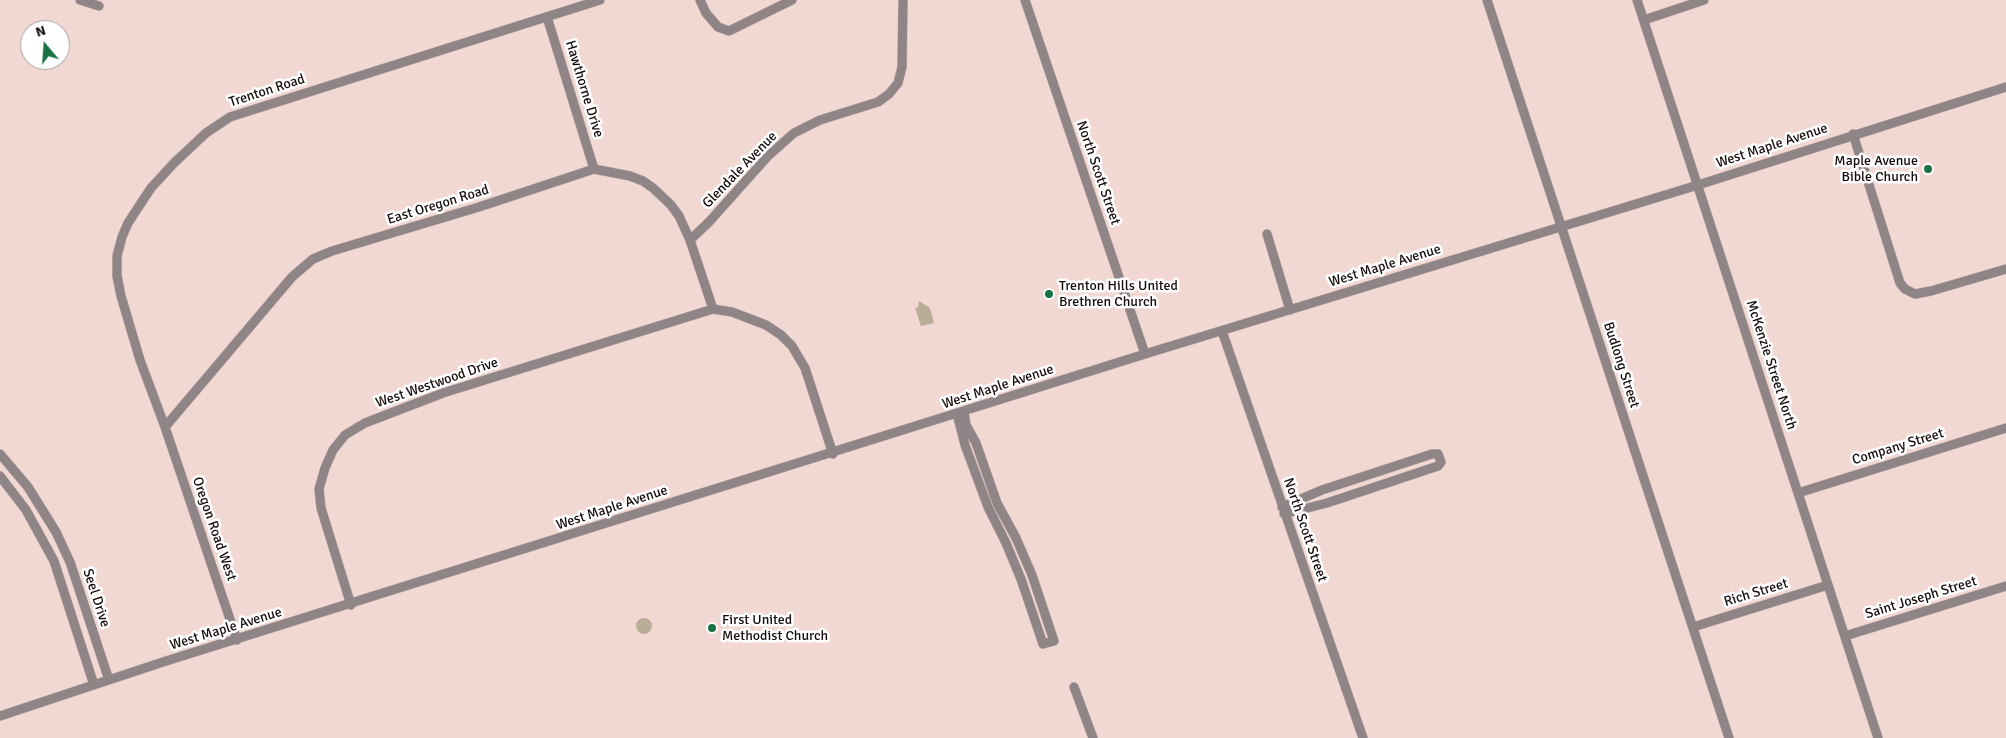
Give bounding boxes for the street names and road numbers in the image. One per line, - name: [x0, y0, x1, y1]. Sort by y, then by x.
- street label: Hawthorne Drive: [561, 38, 607, 140]
- street label: Trenton Road: [227, 71, 307, 111]
- street label: North Scott Street: [1072, 119, 1124, 227]
- street label: West Maple Avenue: [1714, 120, 1830, 172]
- street label: Glendale Avenue: [699, 128, 781, 212]
- street label: East Oregon Road: [385, 182, 491, 228]
- street label: West Maple Avenue: [1327, 241, 1443, 291]
- street label: McKenzie Street North: [1742, 298, 1800, 432]
- street label: Budlong Street: [1599, 320, 1643, 410]
- street label: West Westwood Drive: [374, 354, 500, 412]
- street label: West Maple Avenue: [940, 361, 1056, 413]
- street label: Company Street: [1850, 425, 1946, 469]
- street label: Oregon Road West: [188, 475, 240, 583]
- street label: North Scott Street: [1279, 476, 1331, 584]
- street label: West Maple Avenue: [554, 482, 670, 534]
- street label: Seel Drive: [79, 567, 113, 629]
- street label: Saint Joseph Street: [1863, 573, 1979, 623]
- street label: Rich Street: [1722, 575, 1790, 611]
- street label: West Maple Avenue: [168, 604, 284, 654]

